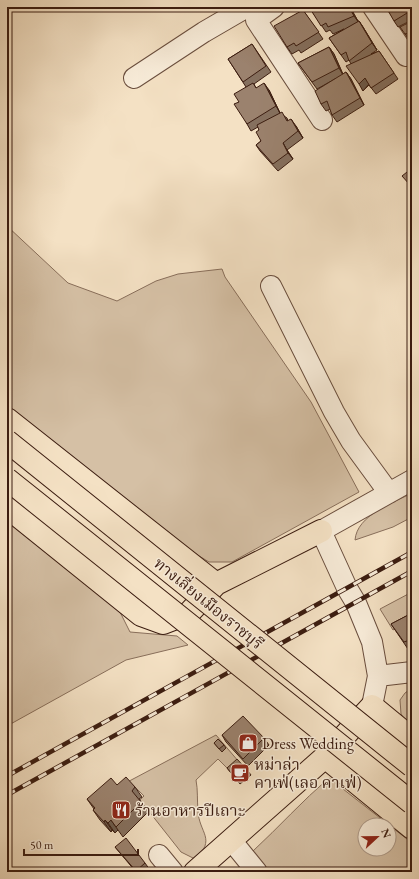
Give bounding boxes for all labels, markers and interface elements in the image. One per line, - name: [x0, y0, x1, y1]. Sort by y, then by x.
- street label: ทางเลี่ยงเมืองราชบุรี: [149, 552, 268, 655]
- shop icon: Dress Wedding: [237, 732, 259, 754]
- place label: Dress Wedding: [262, 733, 355, 754]
- place label: หม่าล่า คาเฟ่(เลอ คาเฟ่): [254, 754, 362, 793]
- cafe icon: หม่าล่า คาเฟ่(เลอ คาเฟ่): [229, 762, 251, 784]
- restaurant icon: ร้านอาหารปีเถาะ: [110, 799, 132, 821]
- place label: ร้านอาหารปีเถาะ: [135, 800, 245, 821]
- north arrow: [357, 817, 397, 857]
- text: N: [378, 827, 394, 840]
- scale bar: [24, 831, 138, 857]
- text: 50 m: [30, 837, 54, 853]

